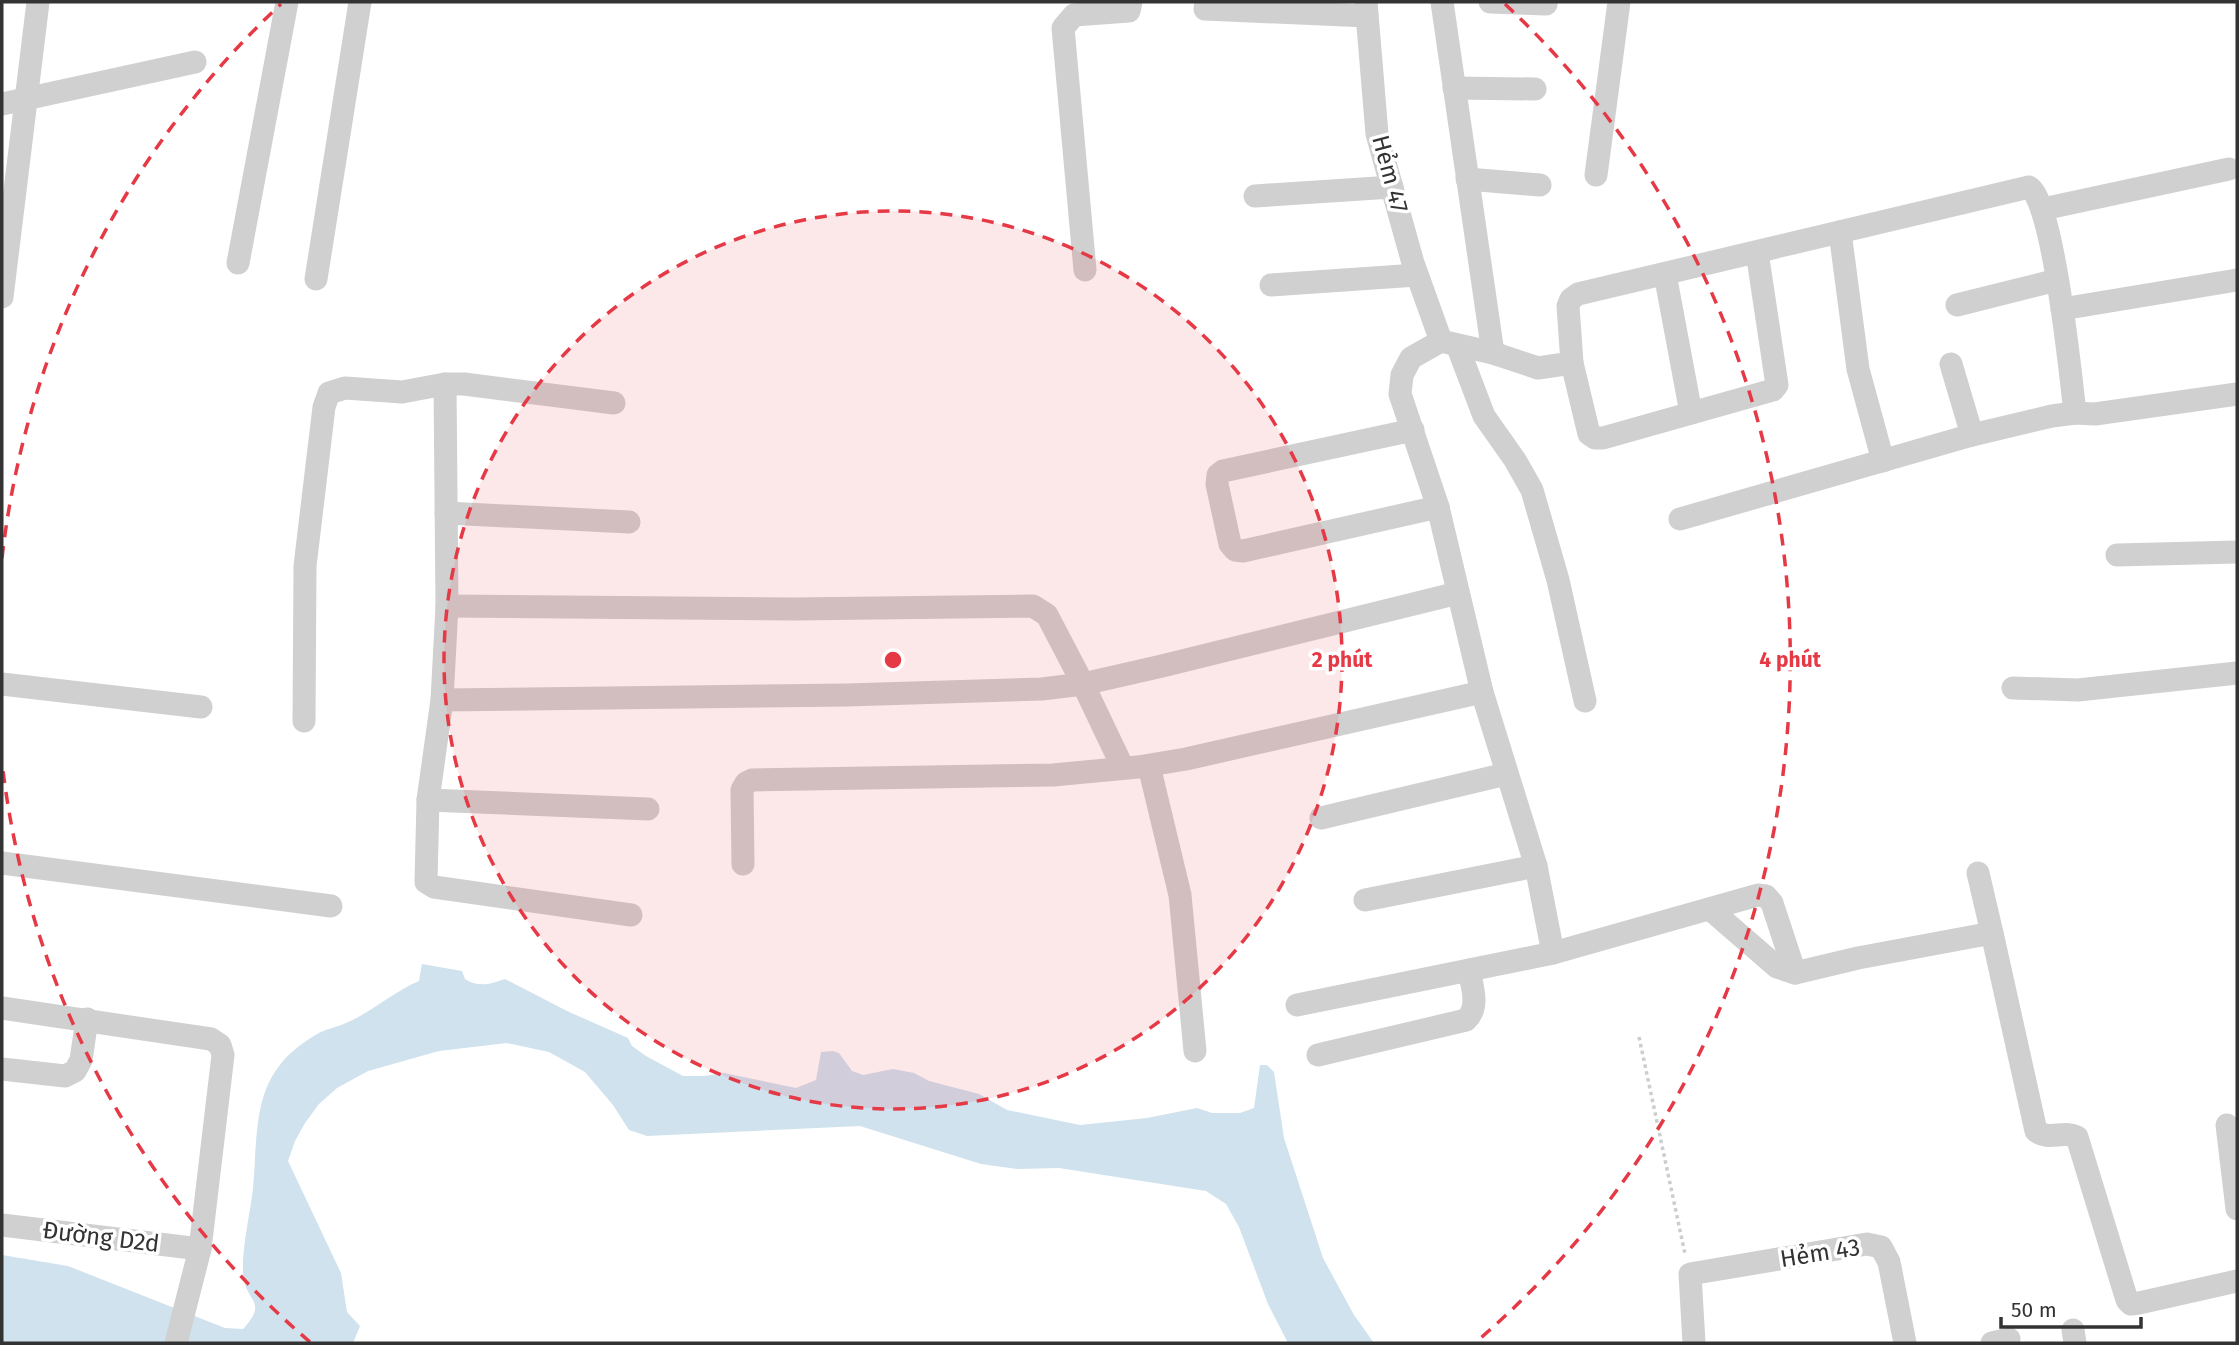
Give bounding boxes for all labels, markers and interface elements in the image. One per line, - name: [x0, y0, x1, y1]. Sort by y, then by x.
- street label: Hẻm 47: [1366, 132, 1414, 216]
- text: 2 phút: [1312, 647, 1373, 673]
- text: 4 phút: [1759, 647, 1822, 673]
- centre of rings: [881, 648, 905, 672]
- street label: Đường D2d: [41, 1216, 161, 1258]
- street label: Hẻm 43: [1778, 1233, 1862, 1273]
- scale bar: [2001, 1286, 2141, 1330]
- text: 50 m: [2011, 1297, 2057, 1323]

